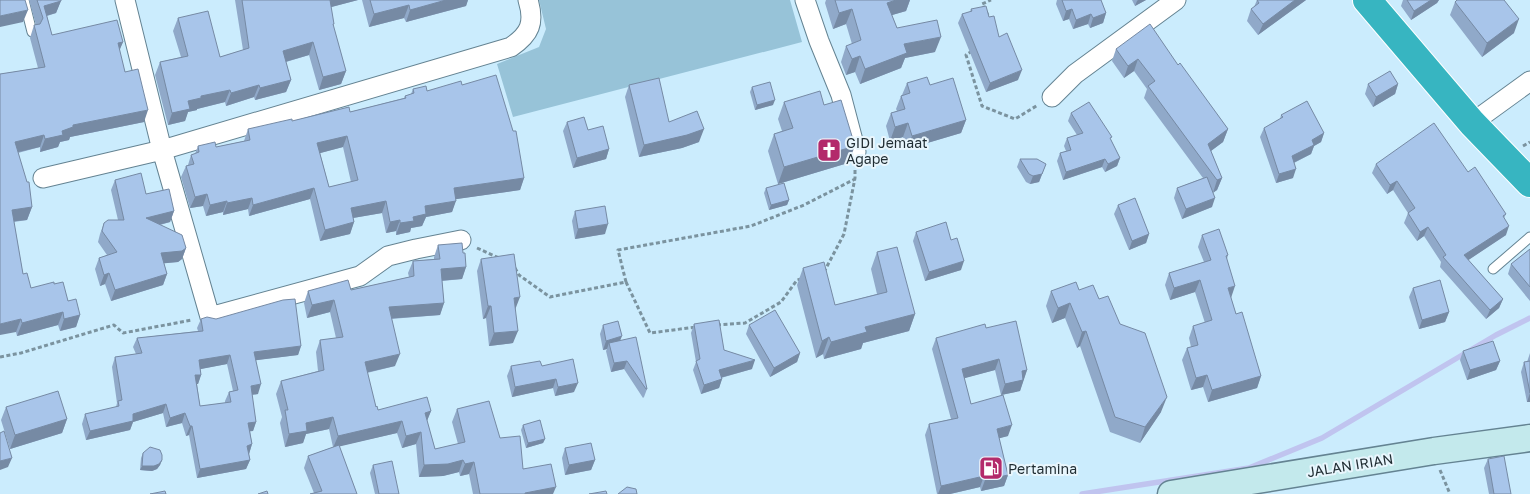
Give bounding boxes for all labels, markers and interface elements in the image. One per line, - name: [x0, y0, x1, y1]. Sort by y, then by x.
- place label: GIDI Jemaat Agape: [846, 134, 928, 167]
- church icon: GIDI Jemaat Agape: [816, 137, 842, 163]
- street label: JALAN IRIAN: [1306, 450, 1394, 480]
- fuel station icon: Pertamina: [978, 455, 1004, 481]
- place label: Pertamina: [1008, 460, 1077, 477]

